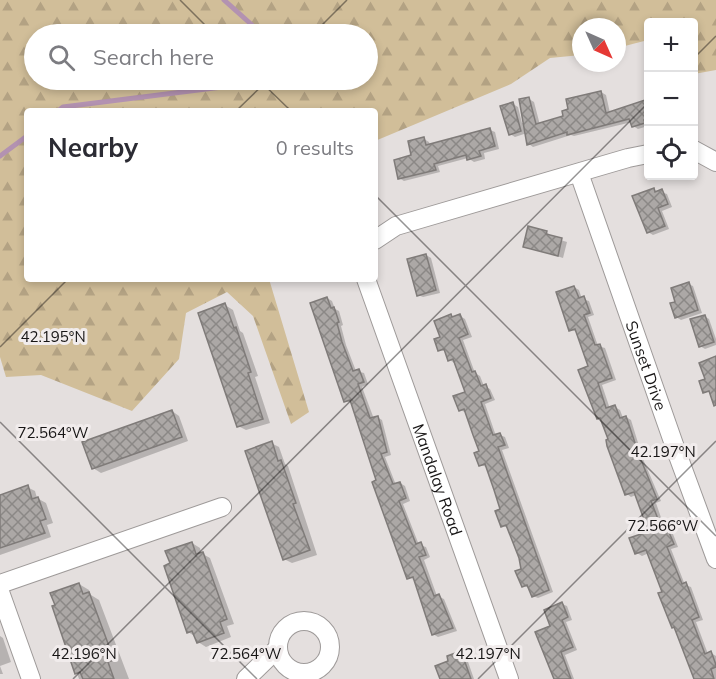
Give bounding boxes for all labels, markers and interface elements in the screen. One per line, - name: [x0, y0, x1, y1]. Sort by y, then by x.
- north arrow: [572, 18, 626, 72]
- map controls: [644, 18, 698, 180]
- button: +: [644, 18, 698, 72]
- search box: [24, 24, 378, 90]
- icon: search: [45, 41, 78, 74]
- text: Search here: [93, 43, 214, 71]
- button: −: [644, 72, 698, 126]
- button: locate: [644, 126, 698, 180]
- text: Nearby: [48, 131, 138, 164]
- text: 0 results: [276, 135, 354, 160]
- street label: Sunset Drive: [621, 318, 671, 413]
- text: 42.195°N: [20, 327, 86, 346]
- street label: Mandalay Road: [409, 421, 467, 538]
- text: 72.564°W: [18, 423, 89, 442]
- text: 42.197°N: [630, 442, 696, 461]
- text: 72.566°W: [628, 516, 699, 535]
- text: 42.196°N: [51, 644, 117, 663]
- text: 72.564°W: [211, 644, 282, 663]
- text: 42.197°N: [455, 644, 521, 663]

